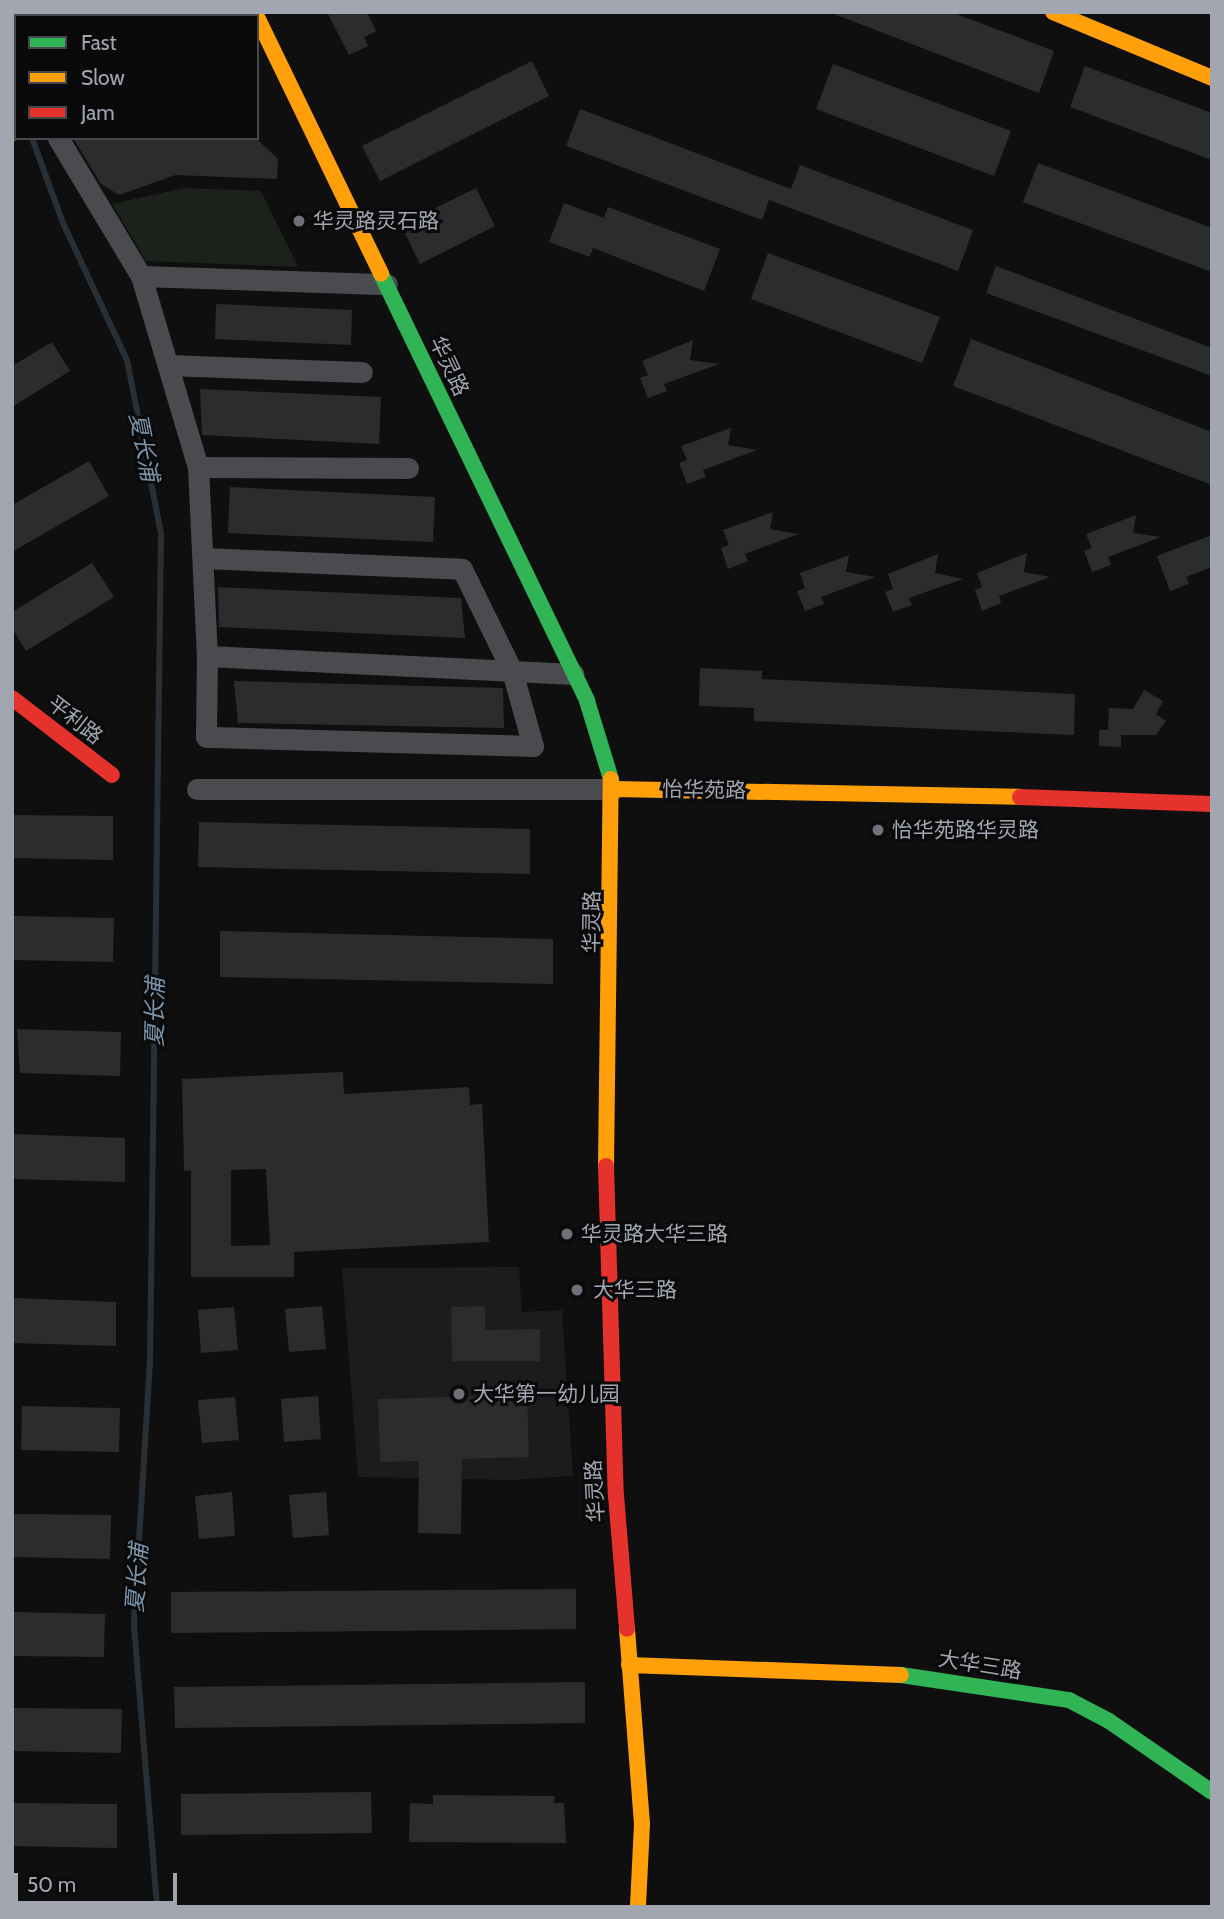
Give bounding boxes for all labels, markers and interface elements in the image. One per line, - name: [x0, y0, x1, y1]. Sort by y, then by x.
- legend: [14, 14, 259, 140]
- text: Fast: [81, 30, 117, 55]
- text: Slow: [81, 65, 125, 90]
- text: Jam: [81, 100, 115, 125]
- place label: 华灵路灵石路: [313, 208, 439, 234]
- marker: 华灵路灵石路: [291, 213, 307, 229]
- street label: 华灵路: [424, 332, 474, 400]
- water label: 夏长浦: [124, 411, 164, 483]
- street label: 平利路: [42, 691, 108, 749]
- street label: 怡华苑路: [662, 777, 746, 803]
- place label: 怡华苑路华灵路: [892, 817, 1039, 843]
- marker: 怡华苑路华灵路: [870, 822, 886, 838]
- street label: 华灵路: [579, 890, 605, 954]
- water label: 夏长浦: [141, 977, 169, 1047]
- place label: 华灵路大华三路: [581, 1221, 728, 1247]
- marker: 华灵路大华三路: [559, 1226, 575, 1242]
- place label: 大华三路: [593, 1277, 677, 1303]
- marker: 大华三路: [567, 1280, 587, 1300]
- place label: 大华第一幼儿园: [473, 1381, 620, 1407]
- marker: 大华第一幼儿园: [451, 1386, 467, 1402]
- street label: 华灵路: [581, 1459, 609, 1523]
- water label: 夏长浦: [121, 1543, 153, 1613]
- street label: 大华三路: [937, 1646, 1023, 1684]
- scale bar: [18, 1860, 180, 1904]
- text: 50 m: [27, 1872, 76, 1897]

